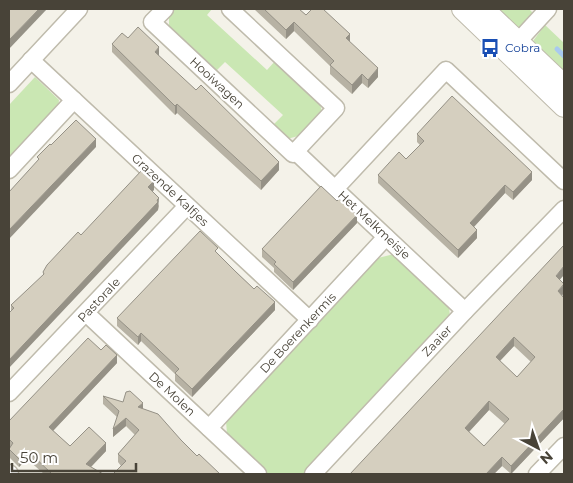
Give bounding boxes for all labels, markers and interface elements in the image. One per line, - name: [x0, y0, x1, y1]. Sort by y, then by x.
- bus stop icon: Cobra: [479, 37, 501, 59]
- place label: Cobra: [505, 40, 540, 55]
- street label: Hooiwagen: [187, 54, 248, 112]
- street label: Grazende Kalfjes: [129, 150, 212, 229]
- street label: Het Melkmeisje: [335, 187, 414, 262]
- street label: Pastorale: [74, 274, 123, 325]
- street label: De Boerenkermis: [256, 289, 339, 376]
- street label: Zaaier: [418, 322, 455, 359]
- street label: De Molen: [146, 368, 199, 419]
- north arrow: [513, 423, 563, 473]
- scale bar: [12, 440, 136, 472]
- text: N: [536, 447, 557, 468]
- text: 50 m: [20, 448, 58, 467]

